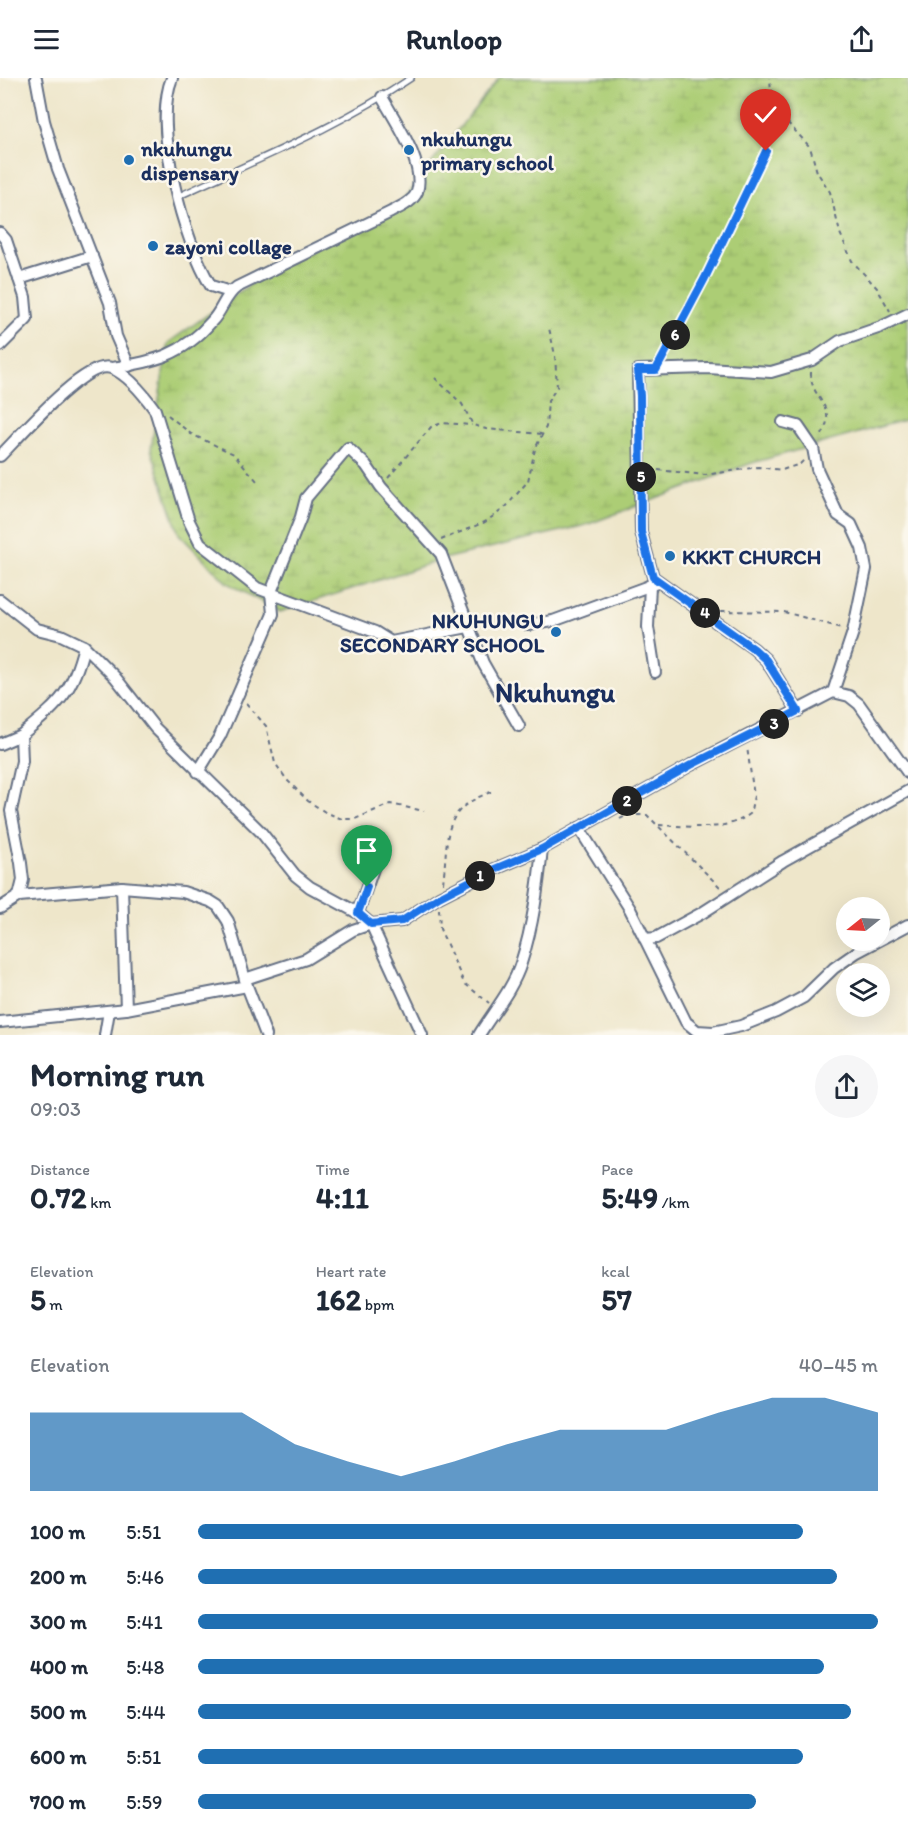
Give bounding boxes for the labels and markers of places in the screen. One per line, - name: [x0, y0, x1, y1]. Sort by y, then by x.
- pin: [740, 89, 791, 151]
- place label: nkuhungu primary school: [420, 126, 555, 176]
- place label: nkuhungu dispensary: [140, 136, 239, 186]
- marker: nkuhungu primary school: [402, 143, 416, 157]
- marker: nkuhungu dispensary: [122, 153, 136, 167]
- place label: zayoni collage: [165, 234, 292, 260]
- marker: zayoni collage: [146, 239, 160, 253]
- pin: 6: [660, 320, 690, 350]
- pin: 5: [626, 462, 656, 492]
- place label: KKKT CHURCH: [682, 544, 821, 569]
- marker: KKKT CHURCH: [663, 549, 677, 563]
- pin: 4: [690, 598, 720, 628]
- place label: NKUHUNGU SECONDARY SCHOOL: [340, 608, 544, 657]
- marker: NKUHUNGU SECONDARY SCHOOL: [549, 625, 563, 639]
- pin: 3: [759, 709, 789, 739]
- pin: 2: [612, 786, 642, 816]
- pin: [341, 825, 392, 887]
- pin: 1: [465, 861, 495, 891]

